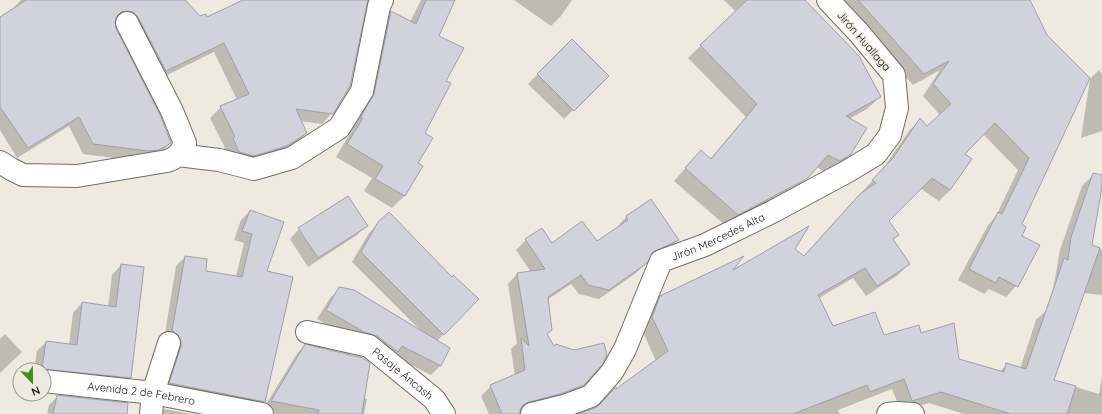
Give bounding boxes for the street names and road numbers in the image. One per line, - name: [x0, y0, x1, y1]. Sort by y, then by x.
- street label: Jirón Huallaga: [834, 8, 894, 74]
- street label: Jirón Mercedes Alta: [669, 210, 767, 264]
- street label: Pasaje Áncash: [369, 344, 436, 402]
- street label: Avenida 2 de Febrero: [87, 379, 197, 408]

